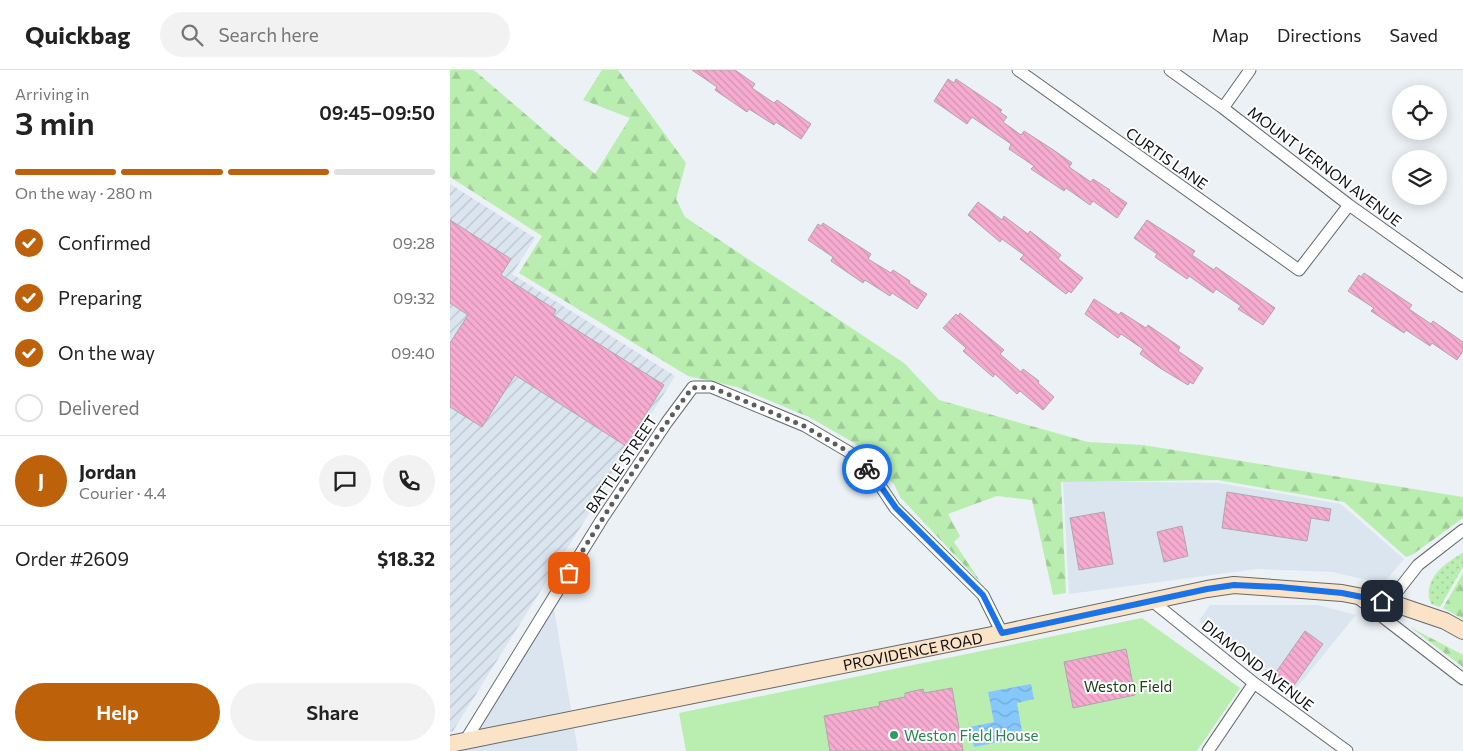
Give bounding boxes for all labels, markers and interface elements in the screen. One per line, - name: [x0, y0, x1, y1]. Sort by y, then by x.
- search box: [160, 12, 510, 57]
- text: Quickbag: [25, 20, 130, 49]
- icon: search: [178, 21, 206, 49]
- text: Search here: [218, 23, 319, 46]
- text: Map: [1212, 24, 1249, 46]
- text: Directions: [1277, 24, 1361, 46]
- text: Saved: [1389, 24, 1438, 46]
- text: Arriving in: [15, 84, 89, 103]
- map controls: [1392, 85, 1447, 205]
- button: locate: [1392, 85, 1447, 140]
- text: 09:45–09:50: [319, 101, 435, 124]
- text: 3 min: [15, 102, 95, 142]
- street label: MOUNT VERNON AVENUE: [1245, 102, 1405, 230]
- street label: CURTIS LANE: [1123, 123, 1211, 193]
- button: layers: [1392, 150, 1447, 205]
- text: On the way · 280 m: [15, 183, 153, 202]
- icon: check: [15, 229, 43, 257]
- text: Confirmed: [58, 231, 151, 254]
- text: 09:28: [393, 233, 435, 252]
- icon: check: [15, 284, 43, 312]
- text: Preparing: [58, 286, 142, 309]
- text: 09:32: [393, 288, 435, 307]
- icon: check: [15, 339, 43, 367]
- text: On the way: [58, 341, 155, 364]
- text: 09:40: [391, 343, 435, 362]
- text: Delivered: [58, 396, 139, 419]
- street label: BATTLE STREET: [582, 411, 661, 516]
- courier: [842, 444, 892, 494]
- button: chat: [319, 455, 371, 507]
- button: phone: [383, 455, 435, 507]
- icon: bike: [853, 455, 881, 483]
- text: Jordan: [79, 460, 136, 483]
- text: J: [38, 469, 44, 492]
- text: Courier · 4.4: [79, 483, 166, 502]
- text: Order #2609: [15, 547, 129, 570]
- text: $18.32: [377, 547, 435, 570]
- pin: [548, 552, 590, 594]
- icon: bag: [555, 559, 583, 587]
- pin: [1361, 580, 1403, 622]
- icon: home: [1368, 587, 1396, 615]
- street label: DIAMOND AVENUE: [1199, 616, 1318, 714]
- street label: PROVIDENCE ROAD: [841, 628, 984, 674]
- park label: Weston Field: [1084, 677, 1172, 695]
- button: Help: [15, 683, 220, 741]
- button: Share: [230, 683, 435, 741]
- place label: Weston Field House: [904, 726, 1039, 744]
- marker: Weston Field House: [888, 729, 900, 741]

